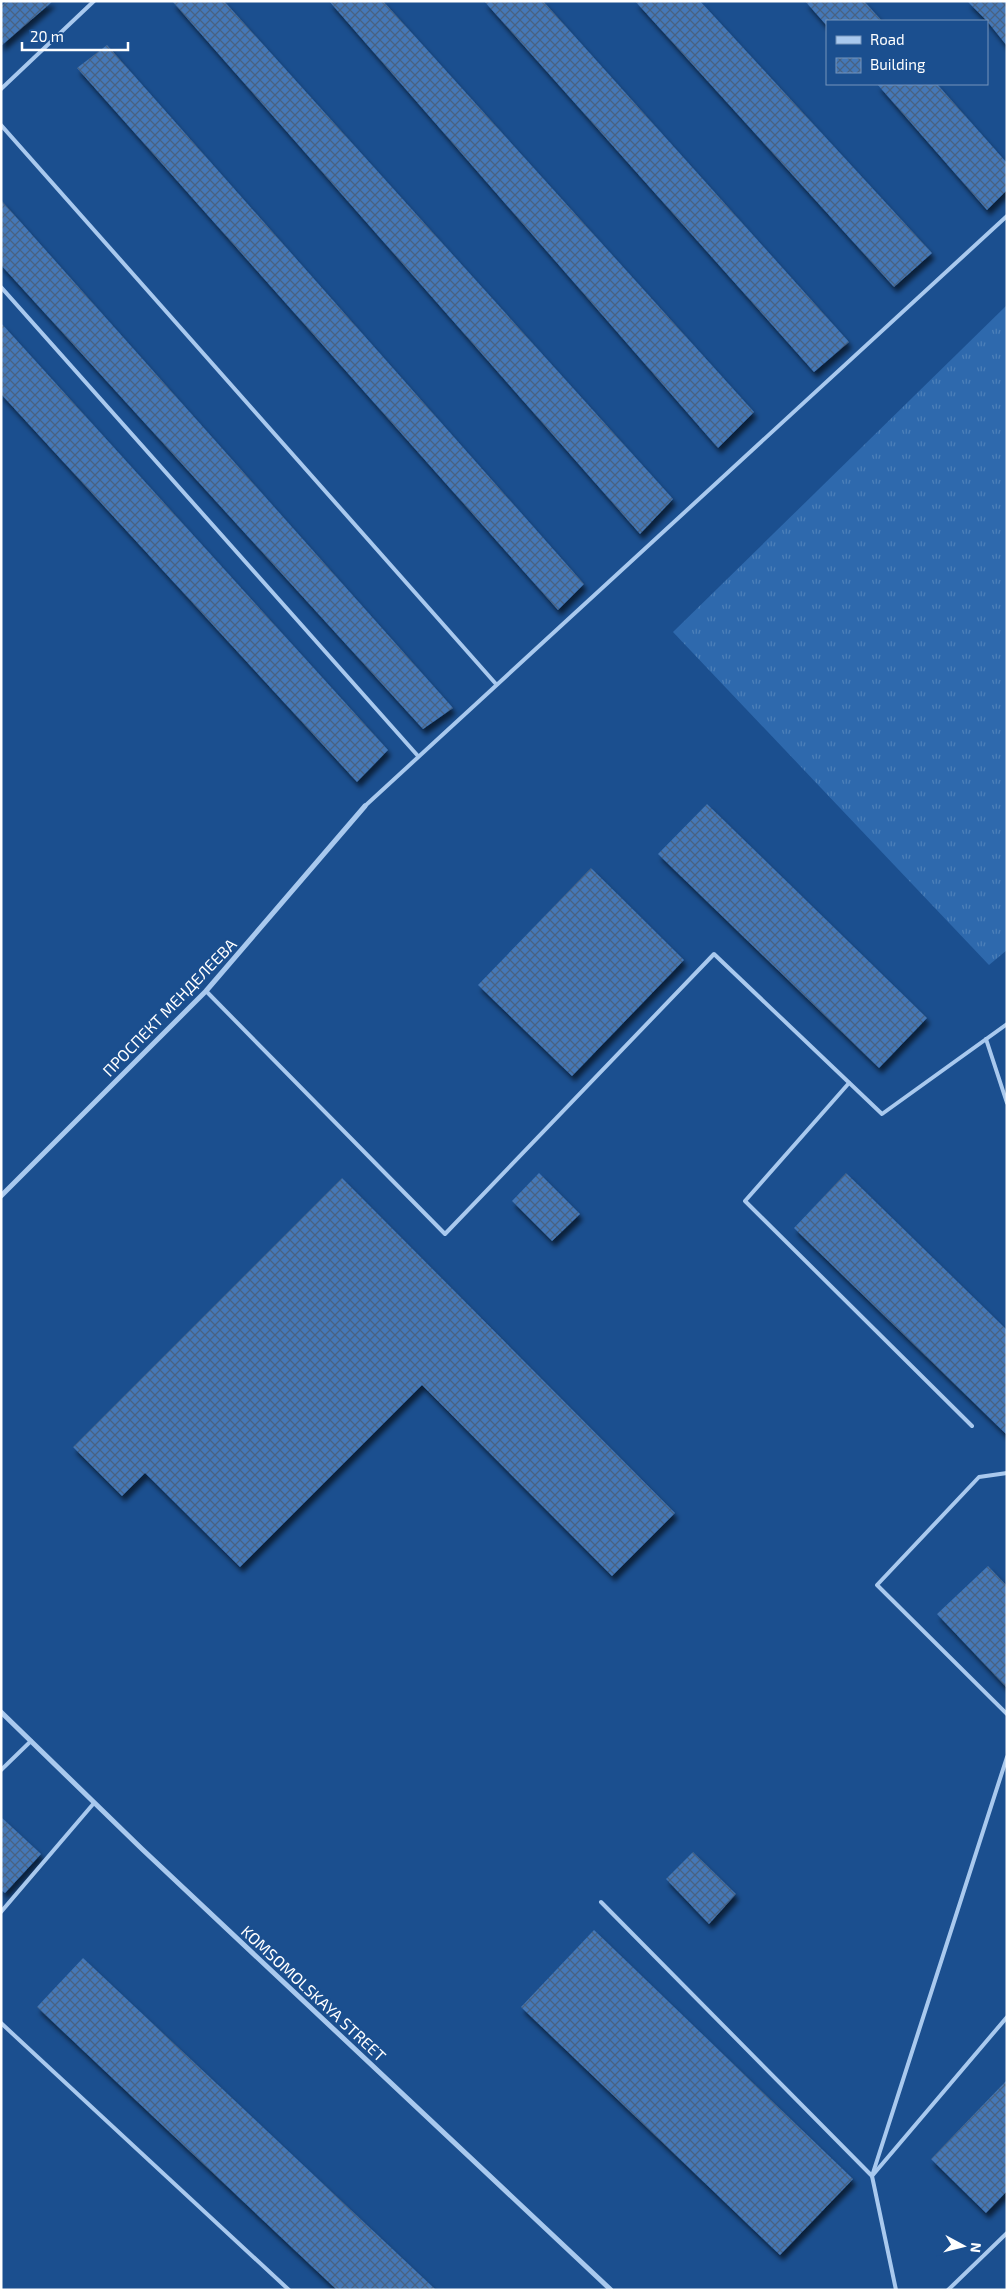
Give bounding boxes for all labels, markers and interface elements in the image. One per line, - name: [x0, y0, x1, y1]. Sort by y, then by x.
- scale bar: [22, 20, 129, 52]
- legend: [826, 20, 988, 85]
- text: 20 m: [30, 27, 64, 45]
- text: Road: [870, 30, 905, 48]
- text: Building: [870, 55, 926, 73]
- street label: ПРОСПЕКТ МЕНДЕЛЕЕВА: [98, 934, 240, 1080]
- street label: KOMSOMOLSKAYA STREET: [238, 1921, 390, 2065]
- north arrow: [938, 2221, 988, 2271]
- text: N: [967, 2242, 985, 2254]

